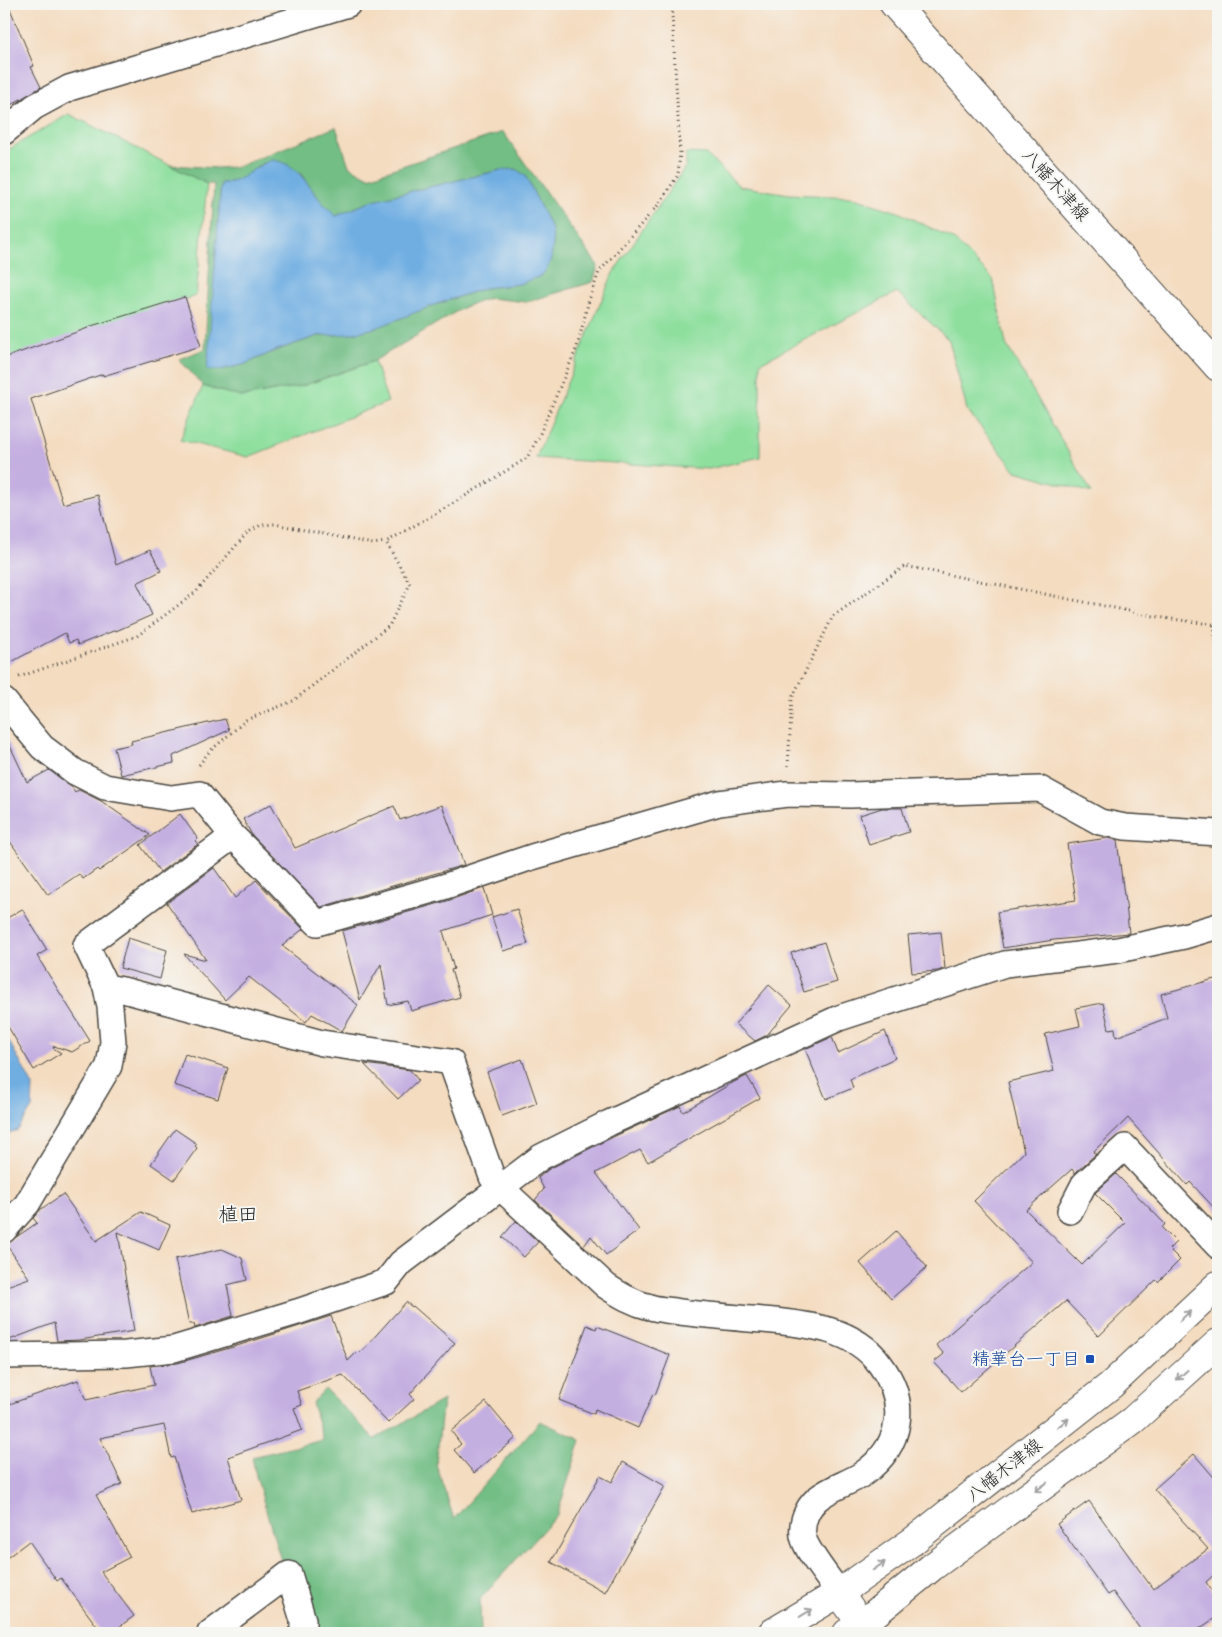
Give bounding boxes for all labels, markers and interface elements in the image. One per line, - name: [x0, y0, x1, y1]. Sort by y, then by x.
- street label: 八幡木津線: [1014, 141, 1098, 229]
- district label: 植田: [218, 1197, 258, 1232]
- one-way arrow: [1178, 1310, 1191, 1322]
- place label: 精華台一丁目: [972, 1343, 1080, 1375]
- marker: 精華台一丁目: [1084, 1353, 1096, 1365]
- one-way arrow: [1176, 1369, 1189, 1380]
- one-way arrow: [1056, 1418, 1069, 1429]
- street label: 八幡木津線: [959, 1430, 1049, 1510]
- one-way arrow: [1034, 1482, 1048, 1492]
- one-way arrow: [872, 1561, 886, 1571]
- one-way arrow: [798, 1608, 812, 1618]

